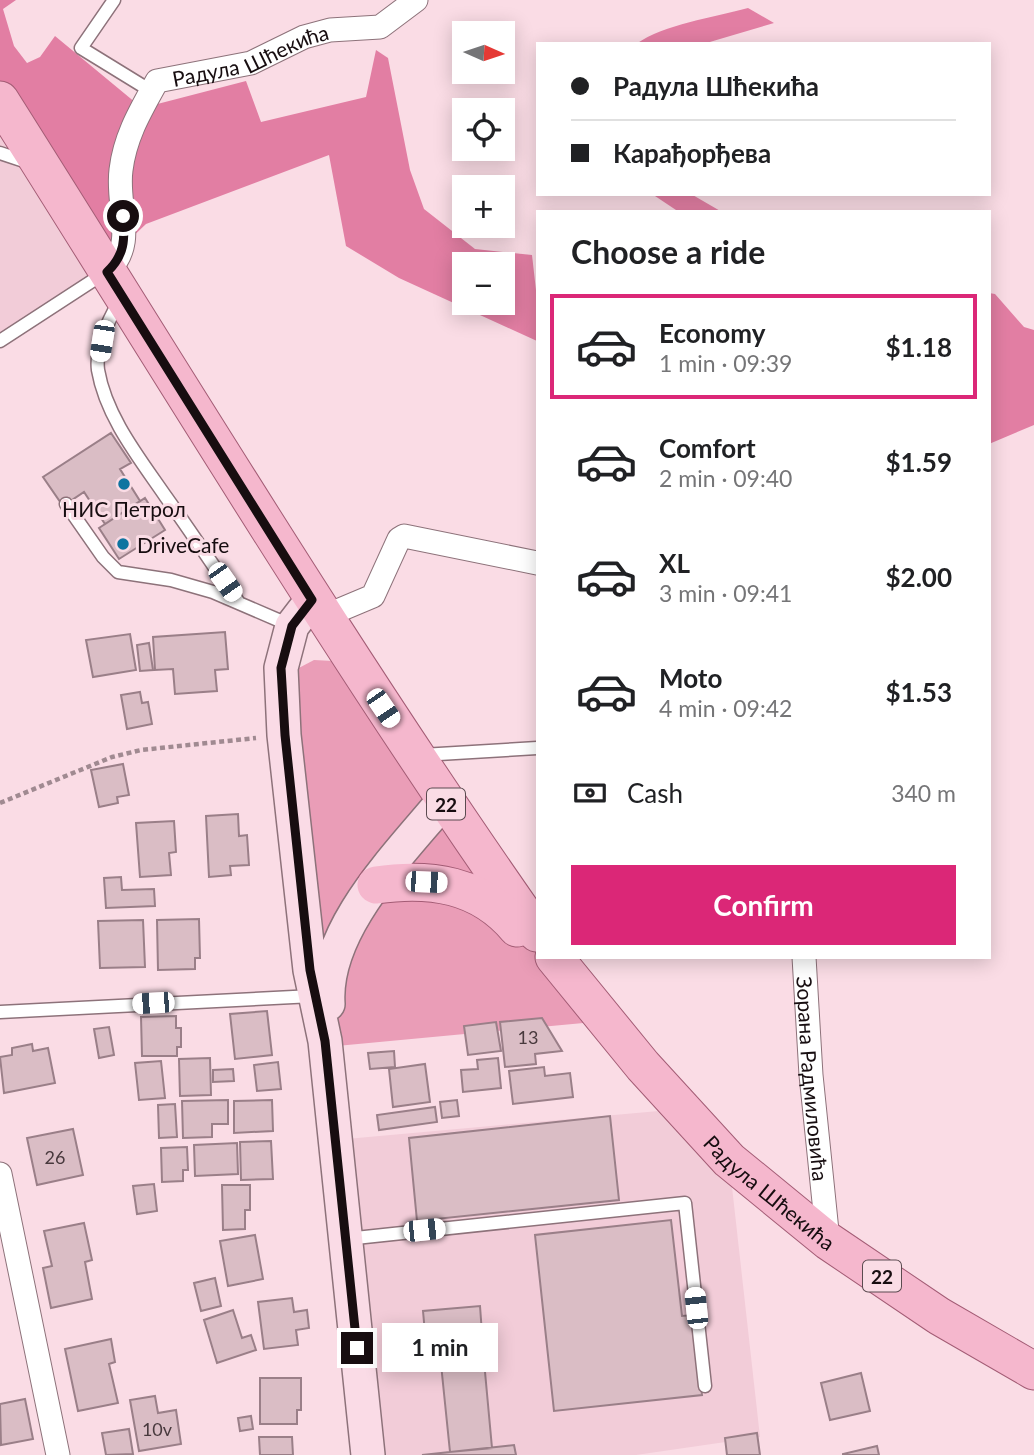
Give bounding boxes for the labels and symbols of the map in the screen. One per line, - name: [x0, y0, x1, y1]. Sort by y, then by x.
- street label: Радула Шћекића: [170, 19, 331, 90]
- north arrow: [452, 21, 514, 84]
- route start: [107, 200, 139, 232]
- car: [89, 319, 116, 363]
- marker: НИС Петрол: [116, 476, 132, 492]
- place label: НИС Петрол: [62, 496, 186, 521]
- place label: DriveCafe: [137, 532, 229, 557]
- marker: DriveCafe: [115, 536, 131, 552]
- car: [205, 559, 246, 605]
- car: [363, 685, 404, 731]
- road number: 22: [427, 789, 465, 820]
- car: [405, 871, 448, 893]
- street label: Зорана Радмиловића: [793, 976, 834, 1182]
- car: [132, 991, 175, 1015]
- house number: 13: [518, 1026, 538, 1048]
- street label: Радула Шћекића: [700, 1129, 840, 1255]
- house number: 26: [45, 1146, 65, 1168]
- car: [403, 1217, 446, 1243]
- road number: 22: [863, 1260, 901, 1292]
- car: [684, 1286, 709, 1330]
- callout: 1 min: [382, 1324, 497, 1372]
- route end: [341, 1332, 373, 1364]
- house number: 10v: [142, 1418, 173, 1440]

